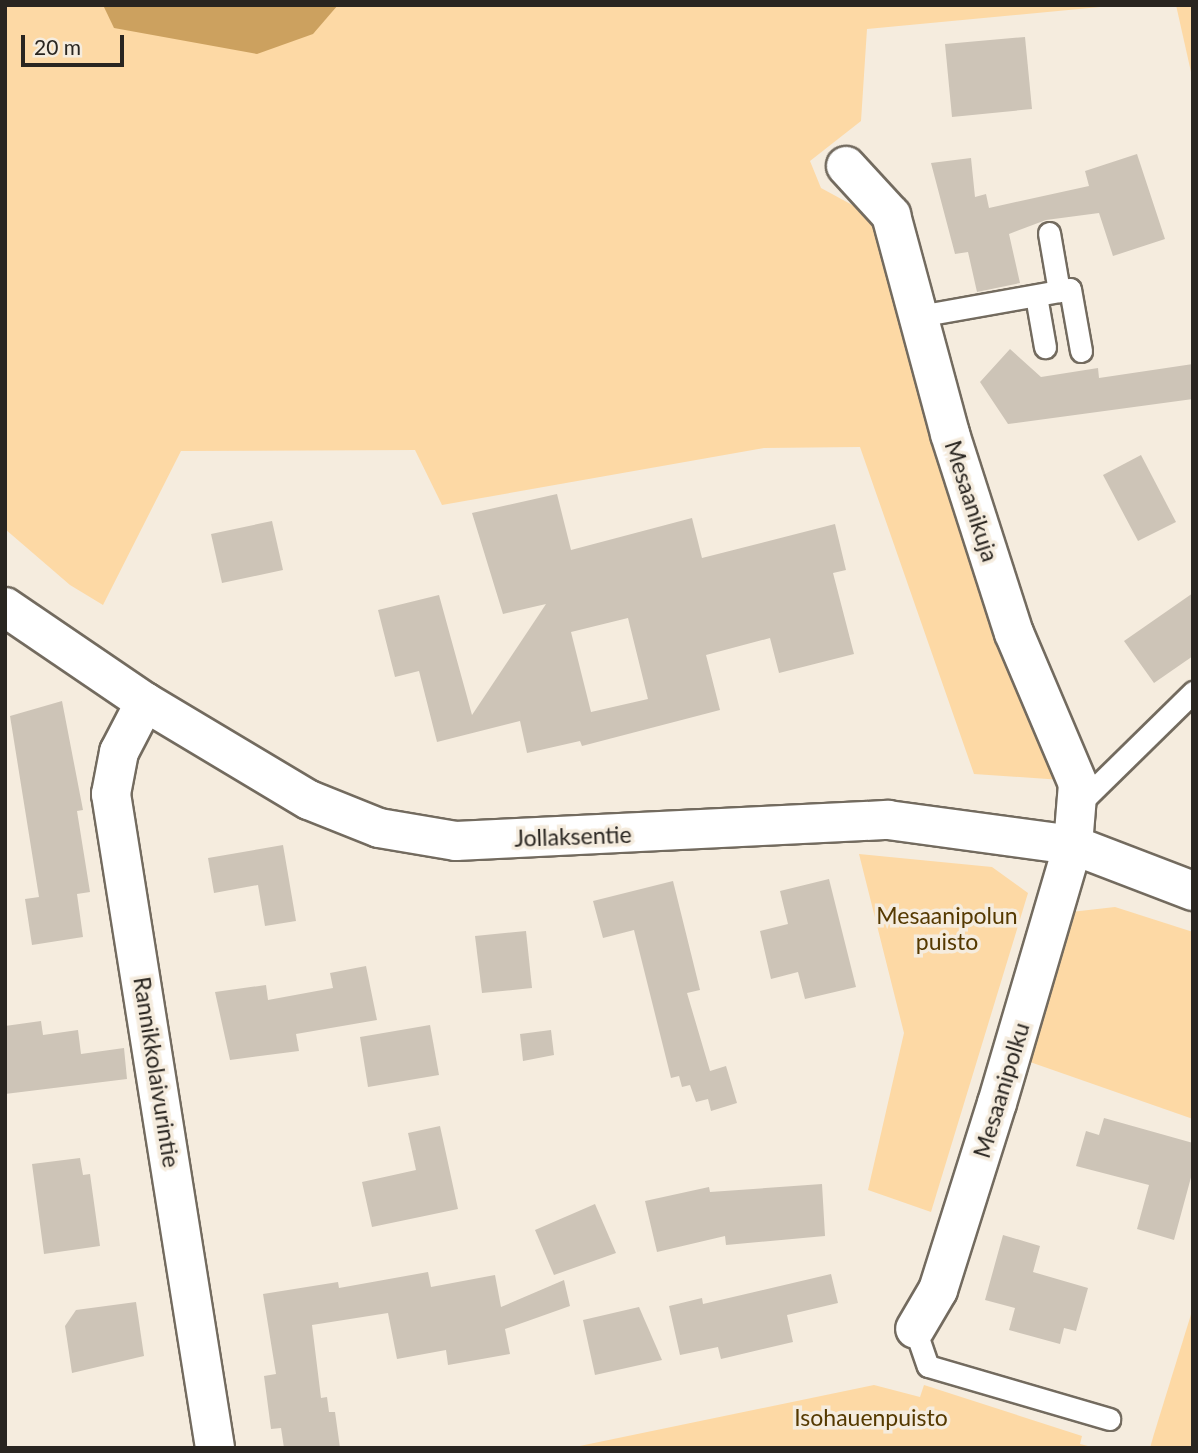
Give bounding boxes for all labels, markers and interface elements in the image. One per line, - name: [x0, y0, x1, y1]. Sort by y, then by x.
- scale bar: [24, 21, 128, 65]
- text: 20 m: [34, 34, 81, 59]
- street label: Mesaanikuja: [939, 437, 1005, 565]
- street label: Jollaksentie: [514, 820, 632, 852]
- park label: Mesaanipolun puisto: [876, 901, 1018, 955]
- street label: Rannikkolaivurintie: [128, 975, 186, 1169]
- street label: Mesaanipolku: [967, 1019, 1035, 1161]
- park label: Isohauenpuisto: [794, 1403, 948, 1431]

